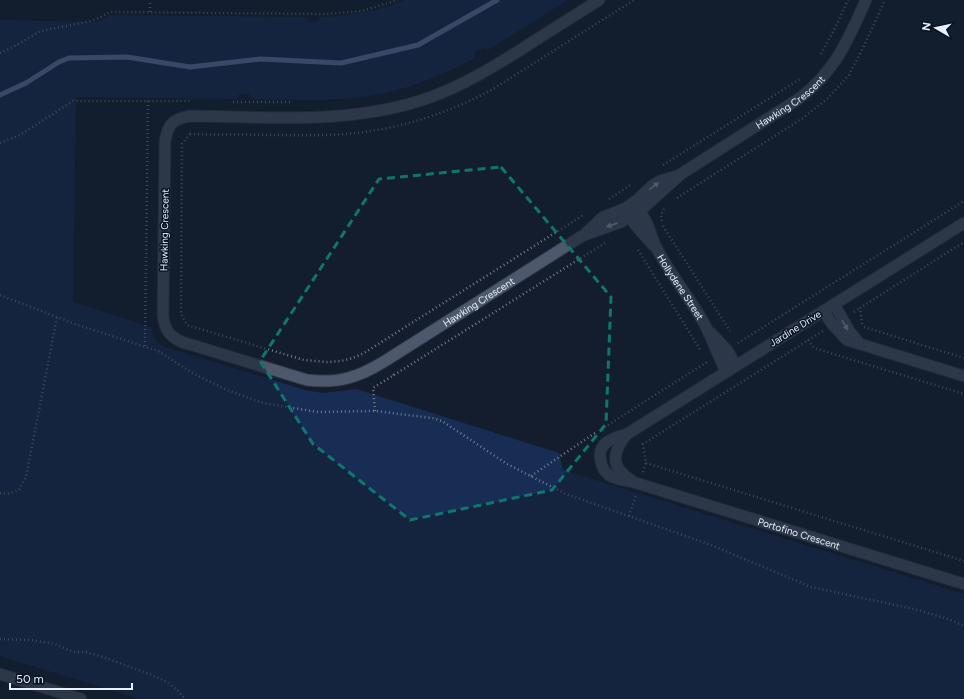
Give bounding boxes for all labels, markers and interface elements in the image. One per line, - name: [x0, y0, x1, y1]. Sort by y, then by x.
- north arrow: [916, 8, 956, 48]
- text: N: [920, 21, 934, 32]
- street label: Hawking Crescent: [753, 73, 828, 132]
- one-way arrow: [648, 182, 659, 190]
- street label: Hawking Crescent: [157, 188, 172, 271]
- one-way arrow: [605, 222, 617, 228]
- street label: Hollydene Street: [654, 252, 707, 322]
- street label: Hawking Crescent: [440, 274, 517, 330]
- street label: Jardine Drive: [767, 307, 824, 349]
- one-way arrow: [842, 319, 849, 330]
- street label: Portofino Crescent: [756, 515, 842, 552]
- scale bar: [10, 665, 132, 691]
- text: 50 m: [16, 672, 44, 686]

